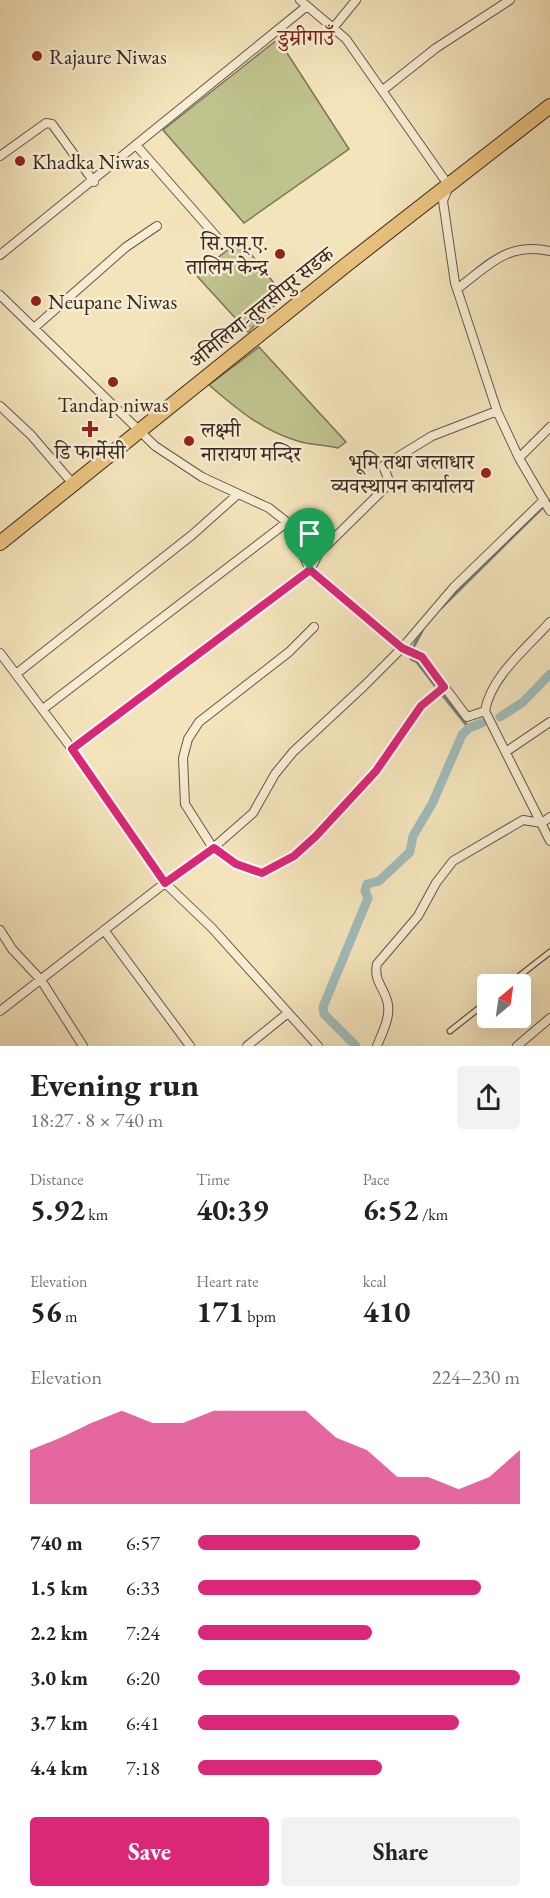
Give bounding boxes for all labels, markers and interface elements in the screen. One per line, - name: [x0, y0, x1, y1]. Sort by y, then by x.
- district label: डुम्रीगाउँ: [277, 23, 336, 52]
- place label: Rajaure Niwas: [49, 43, 167, 70]
- marker: Rajaure Niwas: [30, 49, 44, 63]
- place label: Khadka Niwas: [32, 148, 150, 175]
- marker: Khadka Niwas: [13, 154, 27, 168]
- place label: सि.एम्.ए. तालिम केन्द्र: [185, 229, 269, 280]
- street label: अमिलिया-तुलसीपुर सडक: [183, 240, 340, 375]
- marker: सि.एम्.ए. तालिम केन्द्र: [273, 247, 287, 261]
- place label: Neupane Niwas: [48, 288, 177, 315]
- marker: Neupane Niwas: [29, 294, 43, 308]
- marker: Tandap niwas: [106, 375, 120, 389]
- place label: Tandap niwas: [58, 391, 169, 418]
- place label: लक्ष्मी नारायण मन्दिर: [200, 416, 302, 467]
- marker: डि फार्मेसी: [83, 422, 97, 436]
- marker: लक्ष्मी नारायण मन्दिर: [182, 434, 196, 448]
- place label: डि फार्मेसी: [53, 438, 126, 465]
- place label: भूमि तथा जलाधार व्यवस्थापन कार्यालय: [330, 448, 475, 499]
- marker: भूमि तथा जलाधार व्यवस्थापन कार्यालय: [479, 466, 493, 480]
- pin: [284, 508, 335, 570]
- icon: arrive: [293, 517, 326, 550]
- north arrow: [477, 974, 531, 1028]
- map controls: [477, 974, 531, 1028]
- text: Evening run: [30, 1063, 199, 1106]
- button: share: [457, 1066, 520, 1129]
- text: 18:27 · 8 × 740 m: [30, 1107, 163, 1133]
- text: Distance: [30, 1169, 83, 1190]
- text: Time: [196, 1169, 230, 1190]
- text: Pace: [363, 1169, 390, 1190]
- text: 5.92: [30, 1190, 85, 1229]
- text: 40:39: [196, 1190, 268, 1229]
- text: 6:52: [363, 1190, 419, 1229]
- text: km: [85, 1204, 108, 1225]
- text: /km: [419, 1204, 448, 1225]
- text: Elevation: [30, 1271, 88, 1292]
- text: Heart rate: [196, 1271, 258, 1292]
- text: kcal: [363, 1271, 387, 1292]
- text: 56: [30, 1292, 62, 1331]
- text: 171: [196, 1292, 244, 1331]
- text: 410: [363, 1292, 410, 1331]
- text: m: [62, 1306, 77, 1327]
- text: bpm: [244, 1306, 276, 1327]
- text: Elevation: [30, 1364, 102, 1390]
- text: 224–230 m: [432, 1364, 520, 1390]
- text: 740 m: [30, 1530, 83, 1556]
- text: 6:57: [126, 1530, 160, 1556]
- text: 1.5 km: [30, 1575, 88, 1601]
- text: 6:33: [126, 1575, 160, 1601]
- text: 2.2 km: [30, 1620, 88, 1646]
- text: 7:24: [126, 1620, 160, 1646]
- text: 3.0 km: [30, 1665, 88, 1691]
- text: 6:20: [126, 1665, 160, 1691]
- text: 3.7 km: [30, 1710, 88, 1736]
- text: 6:41: [126, 1710, 160, 1736]
- text: 4.4 km: [30, 1755, 88, 1781]
- text: 7:18: [126, 1755, 160, 1781]
- button: Save: [30, 1817, 269, 1886]
- button: Share: [281, 1817, 520, 1886]

